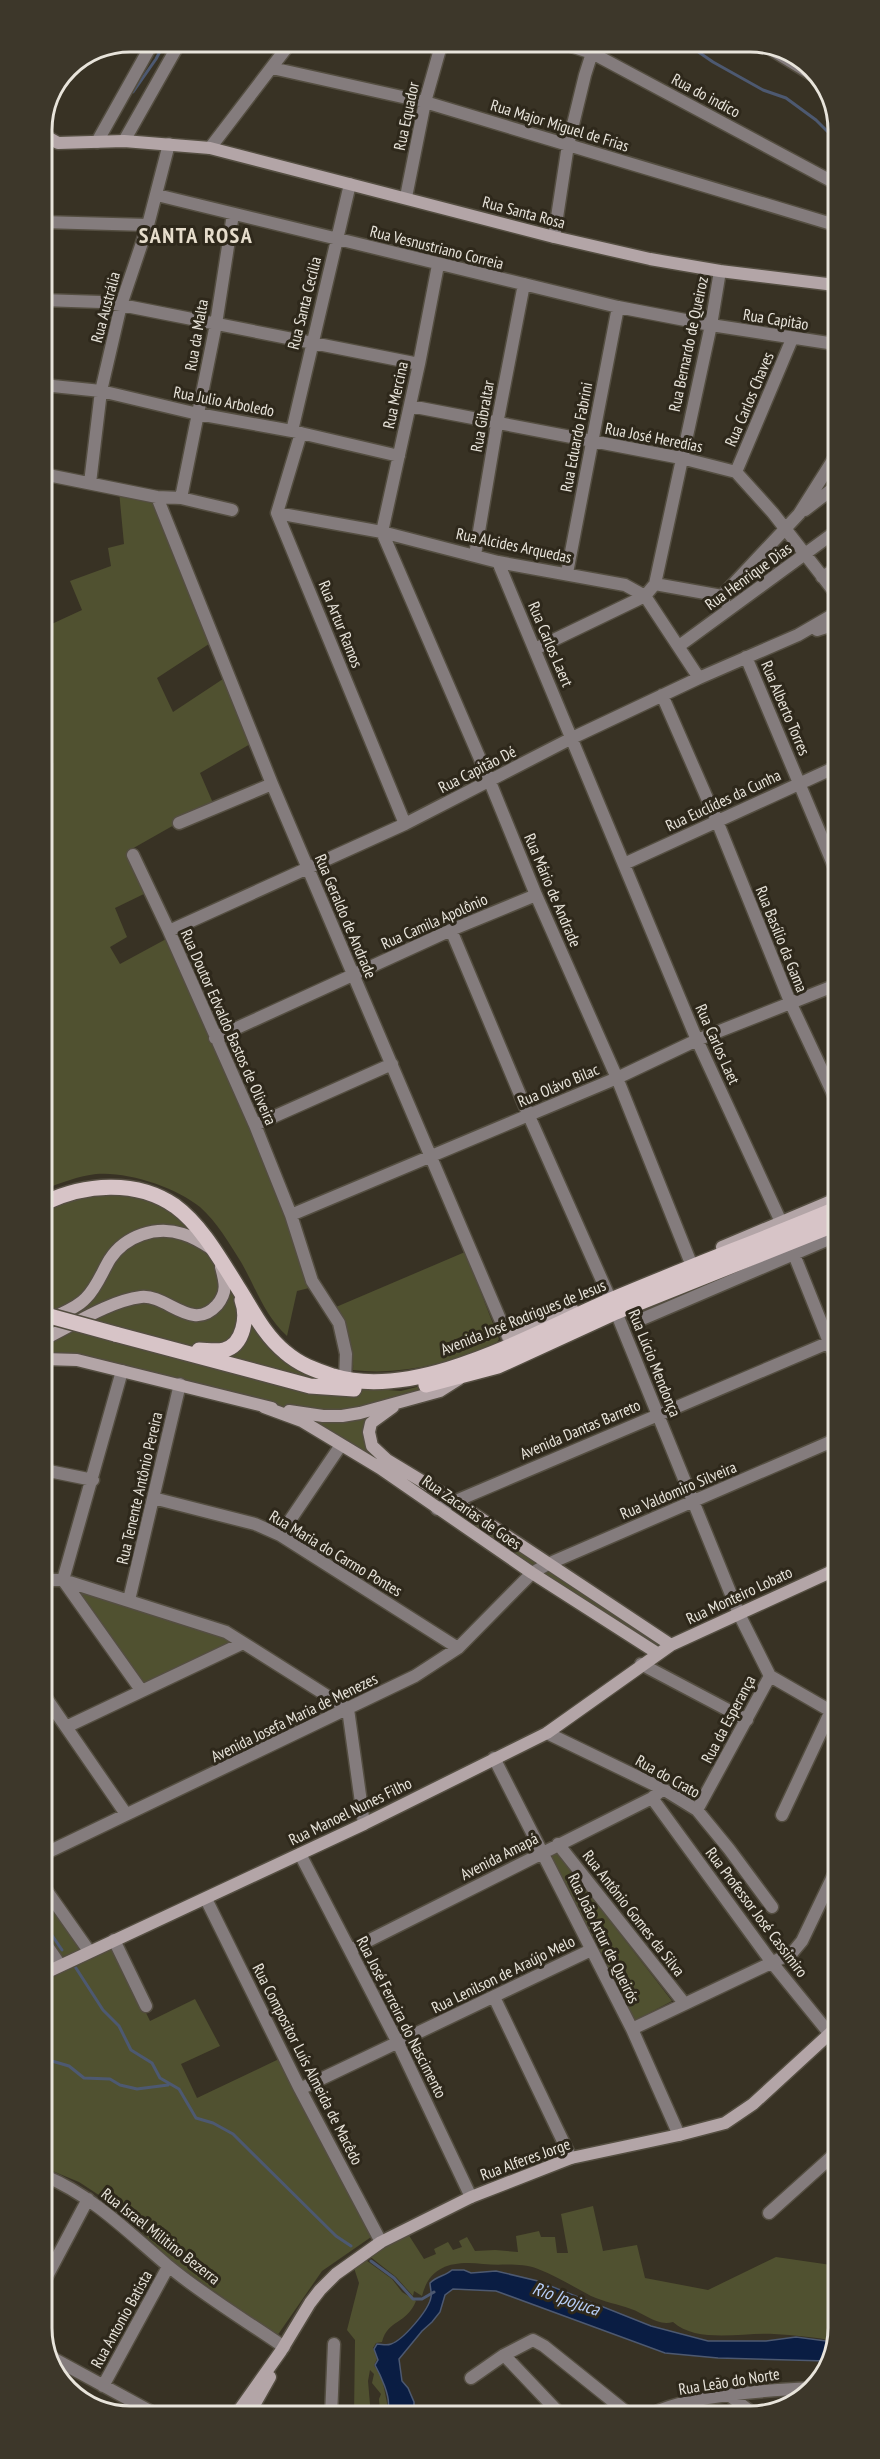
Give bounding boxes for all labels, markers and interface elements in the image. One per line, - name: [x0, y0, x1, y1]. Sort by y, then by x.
- street label: Rua do indico: [668, 69, 744, 121]
- street label: Rua Equador: [389, 79, 423, 152]
- street label: Rua Major Miguel de Frias: [488, 94, 632, 156]
- street label: Rua Santa Rosa: [481, 191, 567, 233]
- district label: SANTA ROSA: [139, 221, 253, 249]
- street label: Rua Vesnustriano Correia: [368, 221, 506, 273]
- street label: Rua Santa Cecília: [283, 254, 325, 352]
- street label: Rua Austrália: [86, 269, 124, 345]
- street label: Rua Bernardo de Queiroz: [664, 274, 712, 413]
- street label: Rua da Malta: [180, 298, 212, 372]
- street label: Rua Capitão: [742, 304, 810, 334]
- street label: Rua Carlos Chaves: [720, 349, 778, 449]
- street label: Rua Mercina: [378, 360, 412, 430]
- street label: Rua Gibraltar: [466, 378, 498, 453]
- street label: Rua Eduardo Fabrini: [556, 380, 596, 494]
- street label: Rua Julio Arboledo: [172, 381, 276, 421]
- street label: Rua José Heredias: [604, 418, 704, 456]
- street label: Rua Alcides Arquedas: [454, 523, 574, 567]
- street label: Rua Henrique Dias: [701, 538, 795, 614]
- street label: Rua Artur Ramos: [314, 577, 368, 671]
- street label: Rua Carlos Laert: [524, 599, 578, 690]
- street label: Rua Alberto Torres: [757, 658, 815, 758]
- street label: Rua Capitão Dé: [435, 741, 519, 797]
- street label: Rua Euclídes da Cunha: [662, 765, 784, 835]
- street label: Rua Mário de Andrade: [520, 830, 586, 950]
- street label: Rua Geraldo de Andrade: [311, 851, 381, 981]
- street label: Rua Basílio da Gama: [752, 883, 812, 995]
- street label: Rua Camila Apolônio: [378, 889, 490, 953]
- street label: Rua Doutor Edvaldo Bastos de Oliveira: [177, 926, 281, 1128]
- street label: Rua Carlos Laet: [691, 1001, 745, 1088]
- street label: Rua Olávo Bilac: [514, 1059, 602, 1111]
- street label: Avenida José Rodrigues de Jesus: [437, 1275, 609, 1359]
- street label: Rua Lúcio Mendonça: [624, 1306, 686, 1420]
- street label: Avenida Dantas Barreto: [517, 1395, 643, 1463]
- street label: Rua Tenente Antônio Pereira: [112, 1410, 166, 1566]
- street label: Rua Valdomiro Silveira: [617, 1456, 739, 1524]
- street label: Rua Zacarias de Goes: [419, 1470, 525, 1554]
- street label: Rua Maria do Carmo Pontes: [266, 1505, 406, 1601]
- street label: Rua Monteiro Lobato: [683, 1562, 795, 1628]
- street label: Avenida Josefa Maria de Menezes: [207, 1668, 381, 1766]
- street label: Rua da Esperança: [696, 1672, 760, 1766]
- street label: Rua do Crato: [632, 1750, 704, 1802]
- street label: Rua Manoel Nunes Filho: [285, 1773, 415, 1849]
- street label: Avenida Amapá: [457, 1828, 541, 1884]
- street label: Rua Professor José Cassimiro: [702, 1843, 812, 1981]
- street label: Rua Antônio Gomes da Silva: [579, 1846, 689, 1980]
- street label: Rua João Artur de Queirós: [564, 1870, 644, 2006]
- street label: Rua Lenilson de Araújo Melo: [428, 1931, 578, 2017]
- street label: Rua José Ferreira do Nascimento: [352, 1933, 452, 2101]
- street label: Rua Compositor Luís Almeida de Macêdo: [248, 1960, 368, 2168]
- street label: Rua Alferes Jorge: [477, 2133, 573, 2185]
- street label: Rua Israel Militino Bezerra: [98, 2183, 224, 2289]
- street label: Rua Antonio Batista: [86, 2267, 156, 2371]
- water label: Rio Ipojuca: [530, 2276, 603, 2321]
- street label: Rua Leão do Norte: [677, 2363, 781, 2399]

